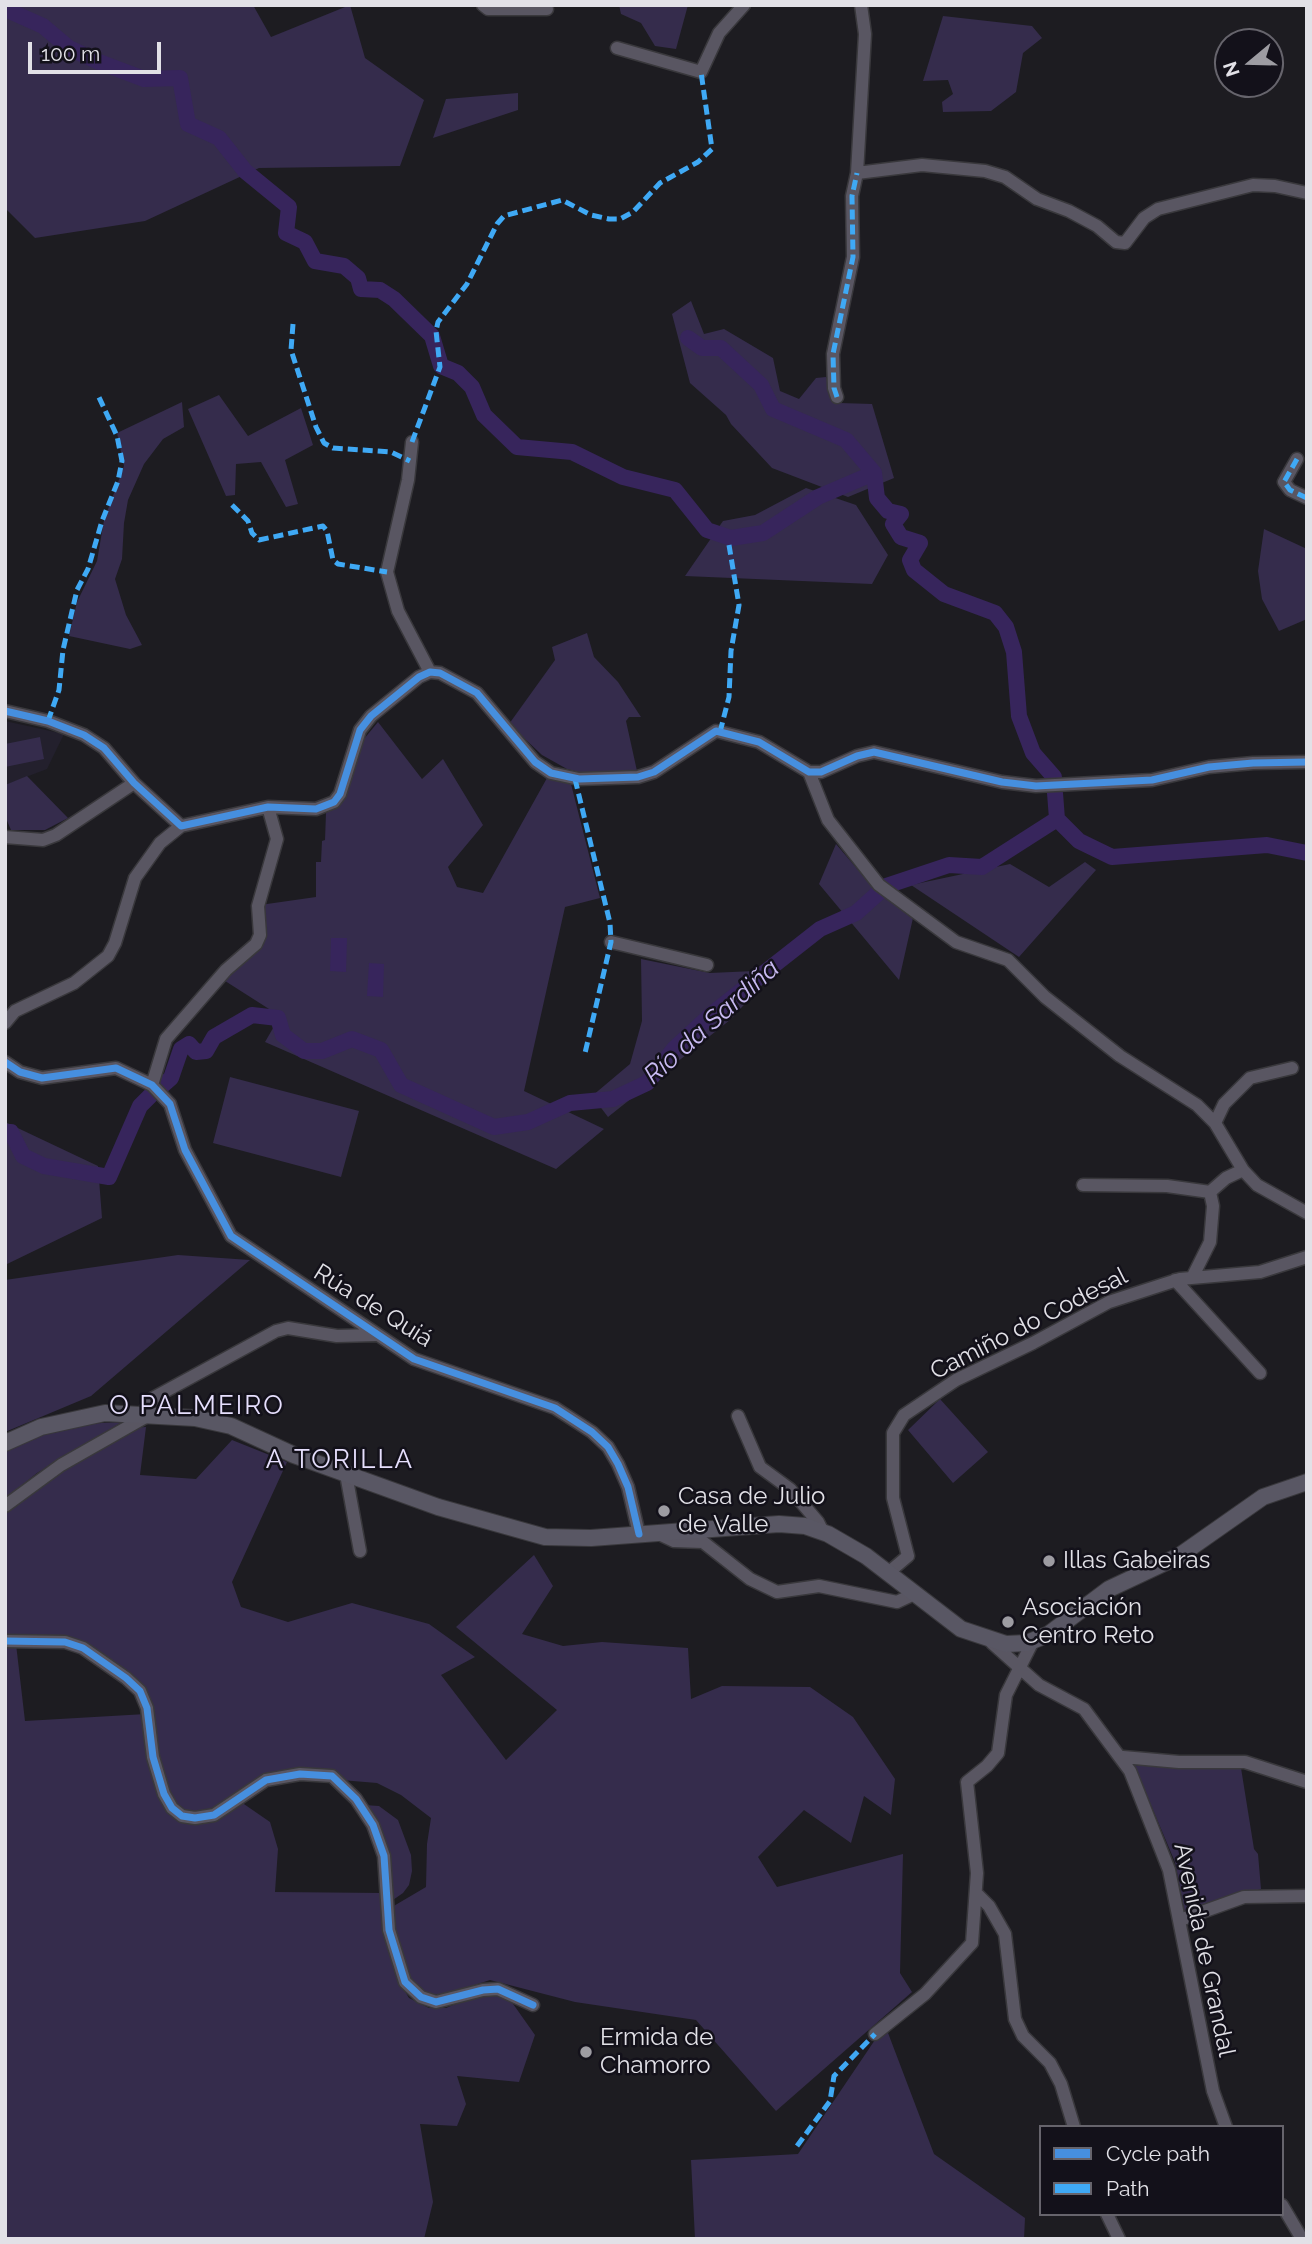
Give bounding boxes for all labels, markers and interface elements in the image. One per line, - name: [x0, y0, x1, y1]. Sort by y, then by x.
- scale bar: [32, 28, 164, 72]
- north arrow: [1214, 28, 1284, 98]
- text: 100 m: [41, 41, 100, 66]
- text: N: [1218, 59, 1244, 80]
- water label: Río da Sardiña: [638, 953, 786, 1091]
- street label: Rúa de Quiá: [308, 1258, 438, 1354]
- street label: Camiño do Codesal: [926, 1262, 1132, 1386]
- district label: O PALMEIRO: [111, 1390, 283, 1422]
- district label: A TORILLA: [267, 1444, 413, 1476]
- place label: Casa de Julio de Valle: [678, 1483, 825, 1539]
- marker: Casa de Julio de Valle: [656, 1503, 672, 1519]
- place label: Illas Gabeiras: [1063, 1547, 1210, 1575]
- marker: Illas Gabeiras: [1041, 1553, 1057, 1569]
- place label: Asociación Centro Reto: [1022, 1594, 1154, 1650]
- marker: Asociación Centro Reto: [1000, 1614, 1016, 1630]
- street label: Avenida de Grandal: [1167, 1841, 1241, 2059]
- place label: Ermida de Chamorro: [600, 2024, 713, 2080]
- marker: Ermida de Chamorro: [578, 2044, 594, 2060]
- legend: [1039, 2125, 1284, 2216]
- text: Cycle path: [1106, 2141, 1210, 2166]
- text: Path: [1106, 2176, 1150, 2201]

